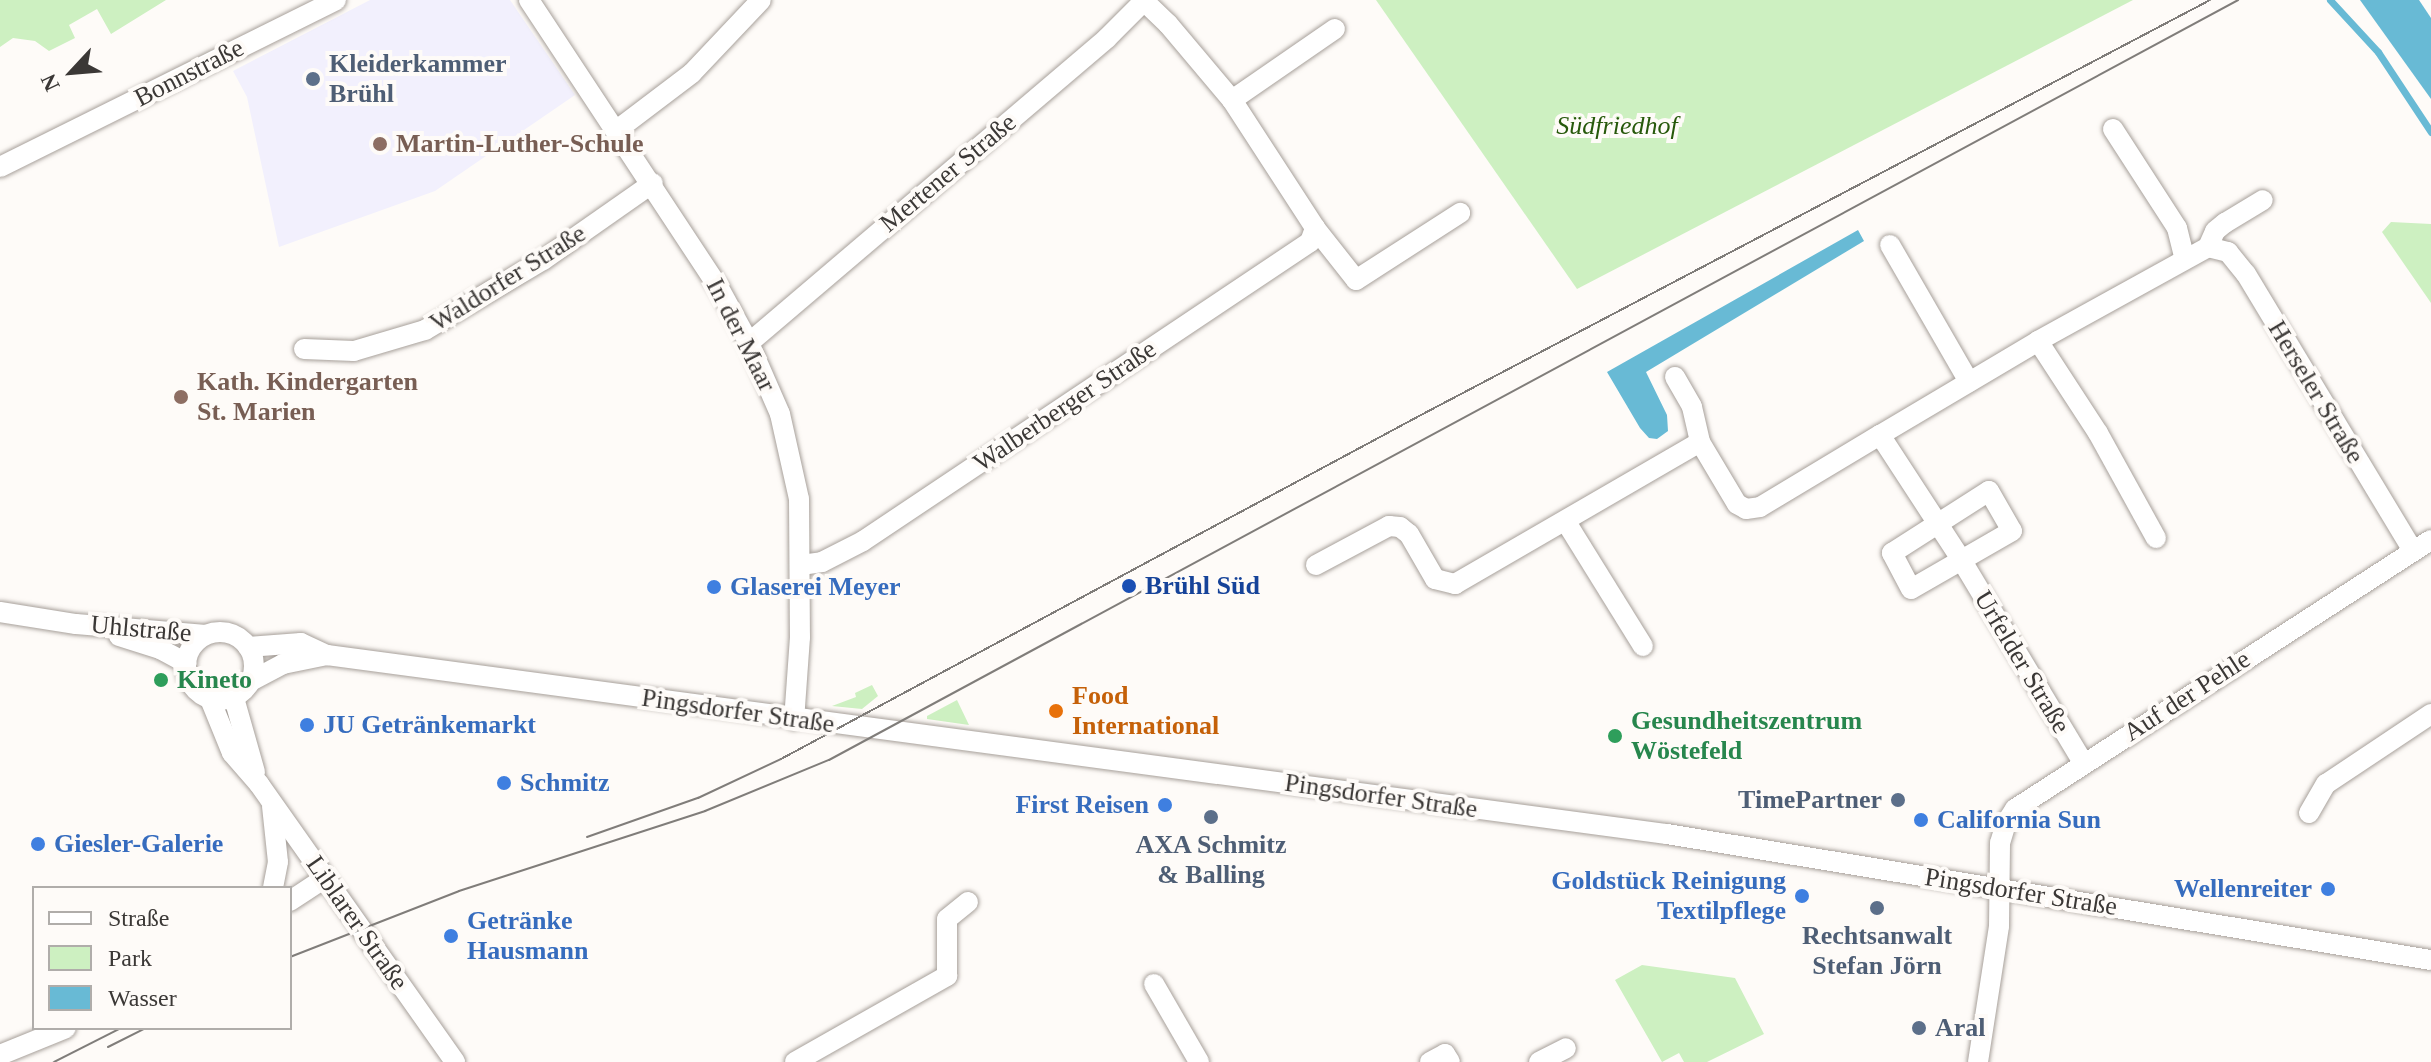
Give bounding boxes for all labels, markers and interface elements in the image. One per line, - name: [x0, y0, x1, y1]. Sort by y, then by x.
- north arrow: [32, 32, 112, 112]
- street label: Bonnstraße: [129, 32, 249, 114]
- place label: Kleiderkammer Brühl: [329, 48, 507, 110]
- text: N: [35, 70, 65, 95]
- marker: Kleiderkammer Brühl: [304, 70, 322, 88]
- street label: Mertener Straße: [874, 107, 1022, 239]
- park label: Südfriedhof: [1556, 110, 1678, 142]
- place label: Martin-Luther-Schule: [396, 128, 643, 160]
- marker: Martin-Luther-Schule: [371, 135, 389, 153]
- street label: Waldorfer Straße: [424, 218, 592, 338]
- street label: In der Maar: [699, 273, 783, 397]
- street label: Herseler Straße: [2261, 315, 2371, 469]
- street label: Walberberger Straße: [968, 333, 1162, 479]
- place label: Kath. Kindergarten St. Marien: [197, 366, 418, 428]
- marker: Kath. Kindergarten St. Marien: [172, 388, 190, 406]
- place label: Brühl Süd: [1145, 570, 1260, 602]
- place label: Glaserei Meyer: [730, 571, 901, 603]
- marker: Brühl Süd: [1120, 577, 1138, 595]
- marker: Glaserei Meyer: [705, 578, 723, 596]
- street label: Urfelder Straße: [1967, 585, 2077, 739]
- street label: Uhlstraße: [89, 609, 193, 649]
- street label: Auf der Pehle: [2118, 644, 2256, 748]
- place label: Kineto: [177, 664, 252, 696]
- marker: Kineto: [152, 671, 170, 689]
- place label: Food International: [1072, 680, 1219, 742]
- street label: Pingsdorfer Straße: [640, 682, 836, 740]
- marker: Food International: [1047, 702, 1065, 720]
- place label: Gesundheitszentrum Wöstefeld: [1631, 705, 1862, 766]
- place label: JU Getränkemarkt: [323, 709, 536, 741]
- marker: JU Getränkemarkt: [298, 716, 316, 734]
- marker: Gesundheitszentrum Wöstefeld: [1606, 727, 1624, 745]
- place label: Schmitz: [520, 767, 610, 799]
- street label: Pingsdorfer Straße: [1283, 767, 1479, 825]
- marker: Schmitz: [495, 774, 513, 792]
- place label: TimePartner: [1738, 784, 1882, 816]
- place label: First Reisen: [1015, 789, 1149, 821]
- marker: TimePartner: [1889, 791, 1907, 809]
- marker: First Reisen: [1156, 796, 1174, 814]
- place label: California Sun: [1937, 804, 2101, 836]
- marker: AXA Schmitz & Balling: [1202, 808, 1220, 826]
- marker: California Sun: [1912, 811, 1930, 829]
- place label: Giesler-Galerie: [54, 828, 223, 860]
- place label: AXA Schmitz & Balling: [1135, 829, 1287, 890]
- marker: Giesler-Galerie: [29, 835, 47, 853]
- street label: Liblarer Straße: [299, 850, 415, 996]
- street label: Pingsdorfer Straße: [1923, 861, 2119, 923]
- place label: Goldstück Reinigung Textilpflege: [1551, 865, 1786, 926]
- place label: Wellenreiter: [2174, 873, 2312, 905]
- marker: Wellenreiter: [2319, 880, 2337, 898]
- legend: [32, 886, 292, 1030]
- marker: Goldstück Reinigung Textilpflege: [1793, 887, 1811, 905]
- marker: Rechtsanwalt Stefan Jörn: [1868, 899, 1886, 917]
- text: Straße: [108, 905, 169, 931]
- place label: Getränke Hausmann: [467, 905, 588, 966]
- place label: Rechtsanwalt Stefan Jörn: [1802, 920, 1952, 982]
- marker: Getränke Hausmann: [442, 927, 460, 945]
- text: Park: [108, 945, 152, 971]
- text: Wasser: [108, 985, 177, 1011]
- place label: Aral: [1935, 1012, 1986, 1044]
- marker: Aral: [1910, 1019, 1928, 1037]

